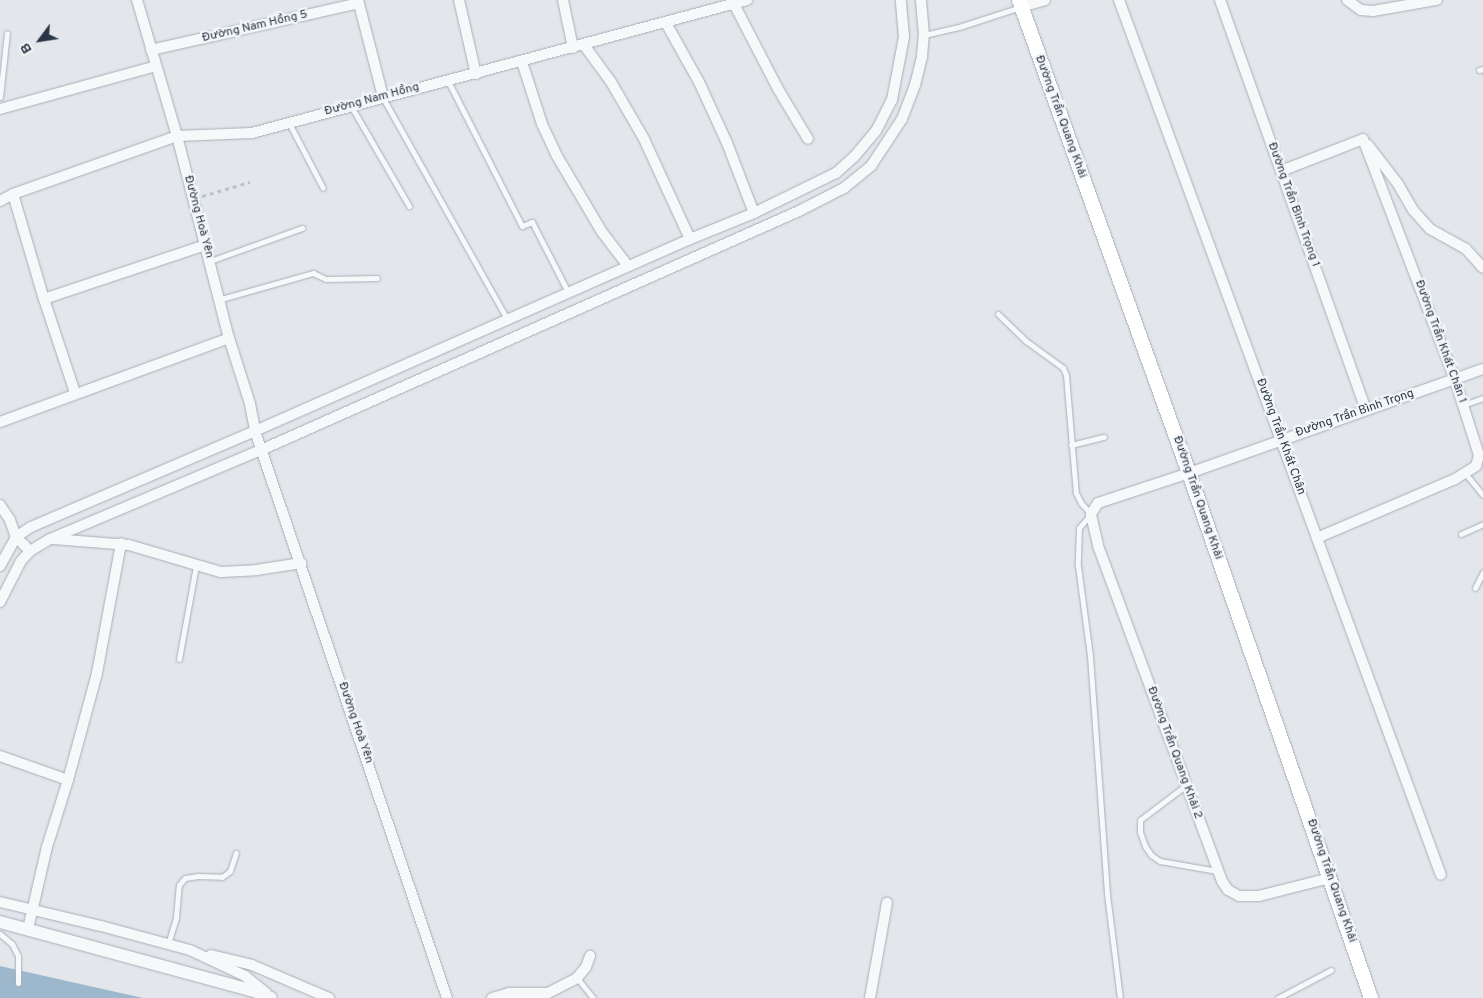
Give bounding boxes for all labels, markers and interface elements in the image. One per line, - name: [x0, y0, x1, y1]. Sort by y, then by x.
- street label: Đường Nam Hồng 5: [201, 8, 309, 46]
- north arrow: [15, 15, 65, 65]
- text: B: [17, 39, 36, 57]
- street label: Đường Trần Quang Khải: [1031, 53, 1089, 181]
- street label: Đường Nam Hồng: [323, 80, 421, 120]
- street label: Đường Trần Bình Trọng 1: [1264, 140, 1322, 270]
- street label: Đường Hoà Yên: [180, 174, 216, 260]
- street label: Đường Trần Khát Chân 1: [1411, 278, 1469, 406]
- street label: Đường Trần Khát Chân: [1252, 377, 1308, 497]
- street label: Đường Trần Bình Trọng: [1293, 387, 1417, 441]
- street label: Đường Trần Quang Khải: [1169, 434, 1225, 562]
- street label: Đường Hoà Yên: [334, 680, 376, 766]
- street label: Đường Trần Quang Khải 2: [1143, 685, 1205, 821]
- street label: Đường Trần Quang Khải: [1303, 817, 1359, 945]

